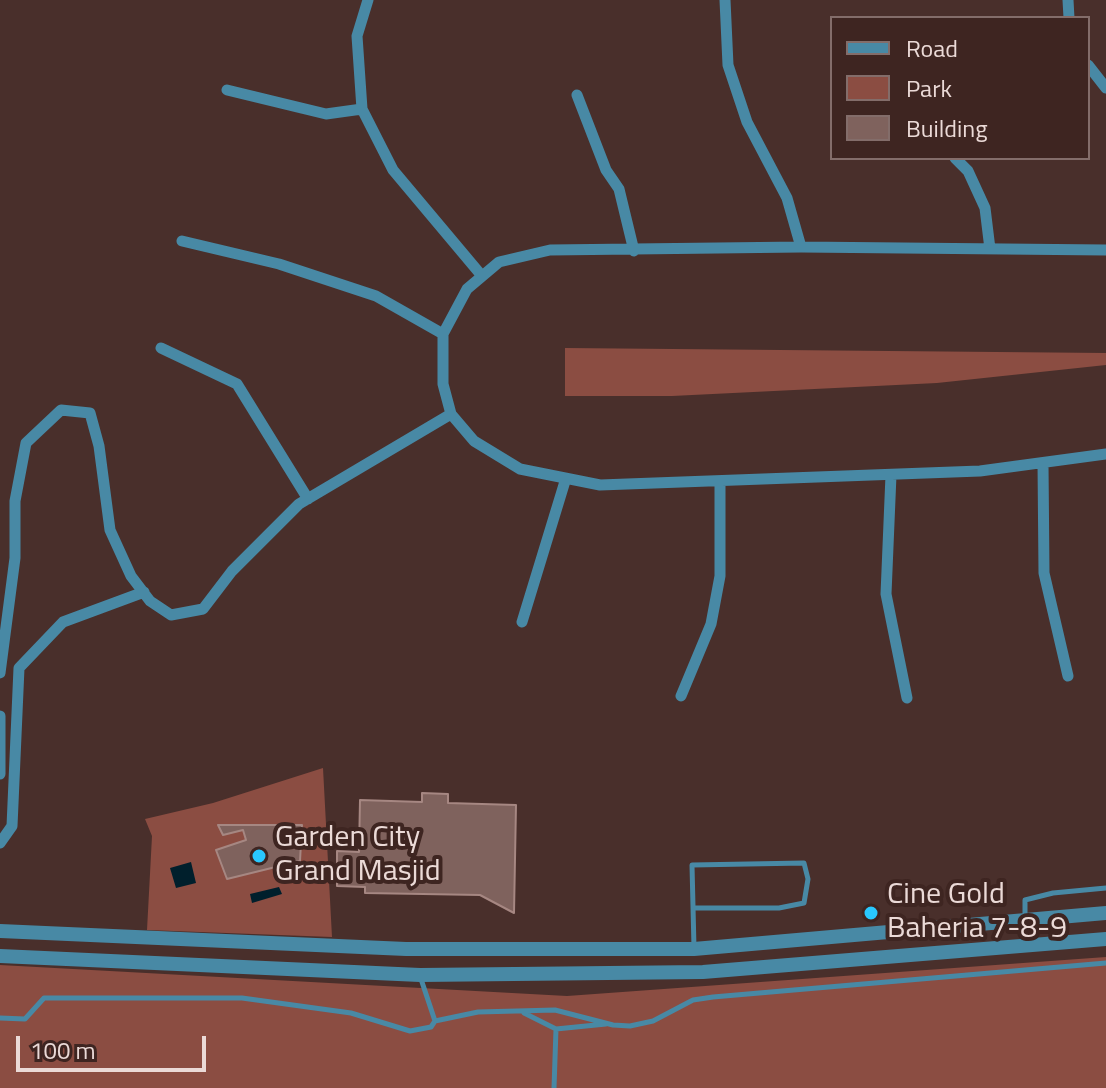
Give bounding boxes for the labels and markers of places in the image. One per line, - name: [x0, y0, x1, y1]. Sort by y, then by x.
- place label: Garden City Grand Masjid: [275, 821, 441, 892]
- marker: Garden City Grand Masjid: [250, 847, 268, 865]
- place label: Cine Gold Baheria 7-8-9: [887, 878, 1067, 948]
- marker: Cine Gold Baheria 7-8-9: [862, 904, 880, 922]

